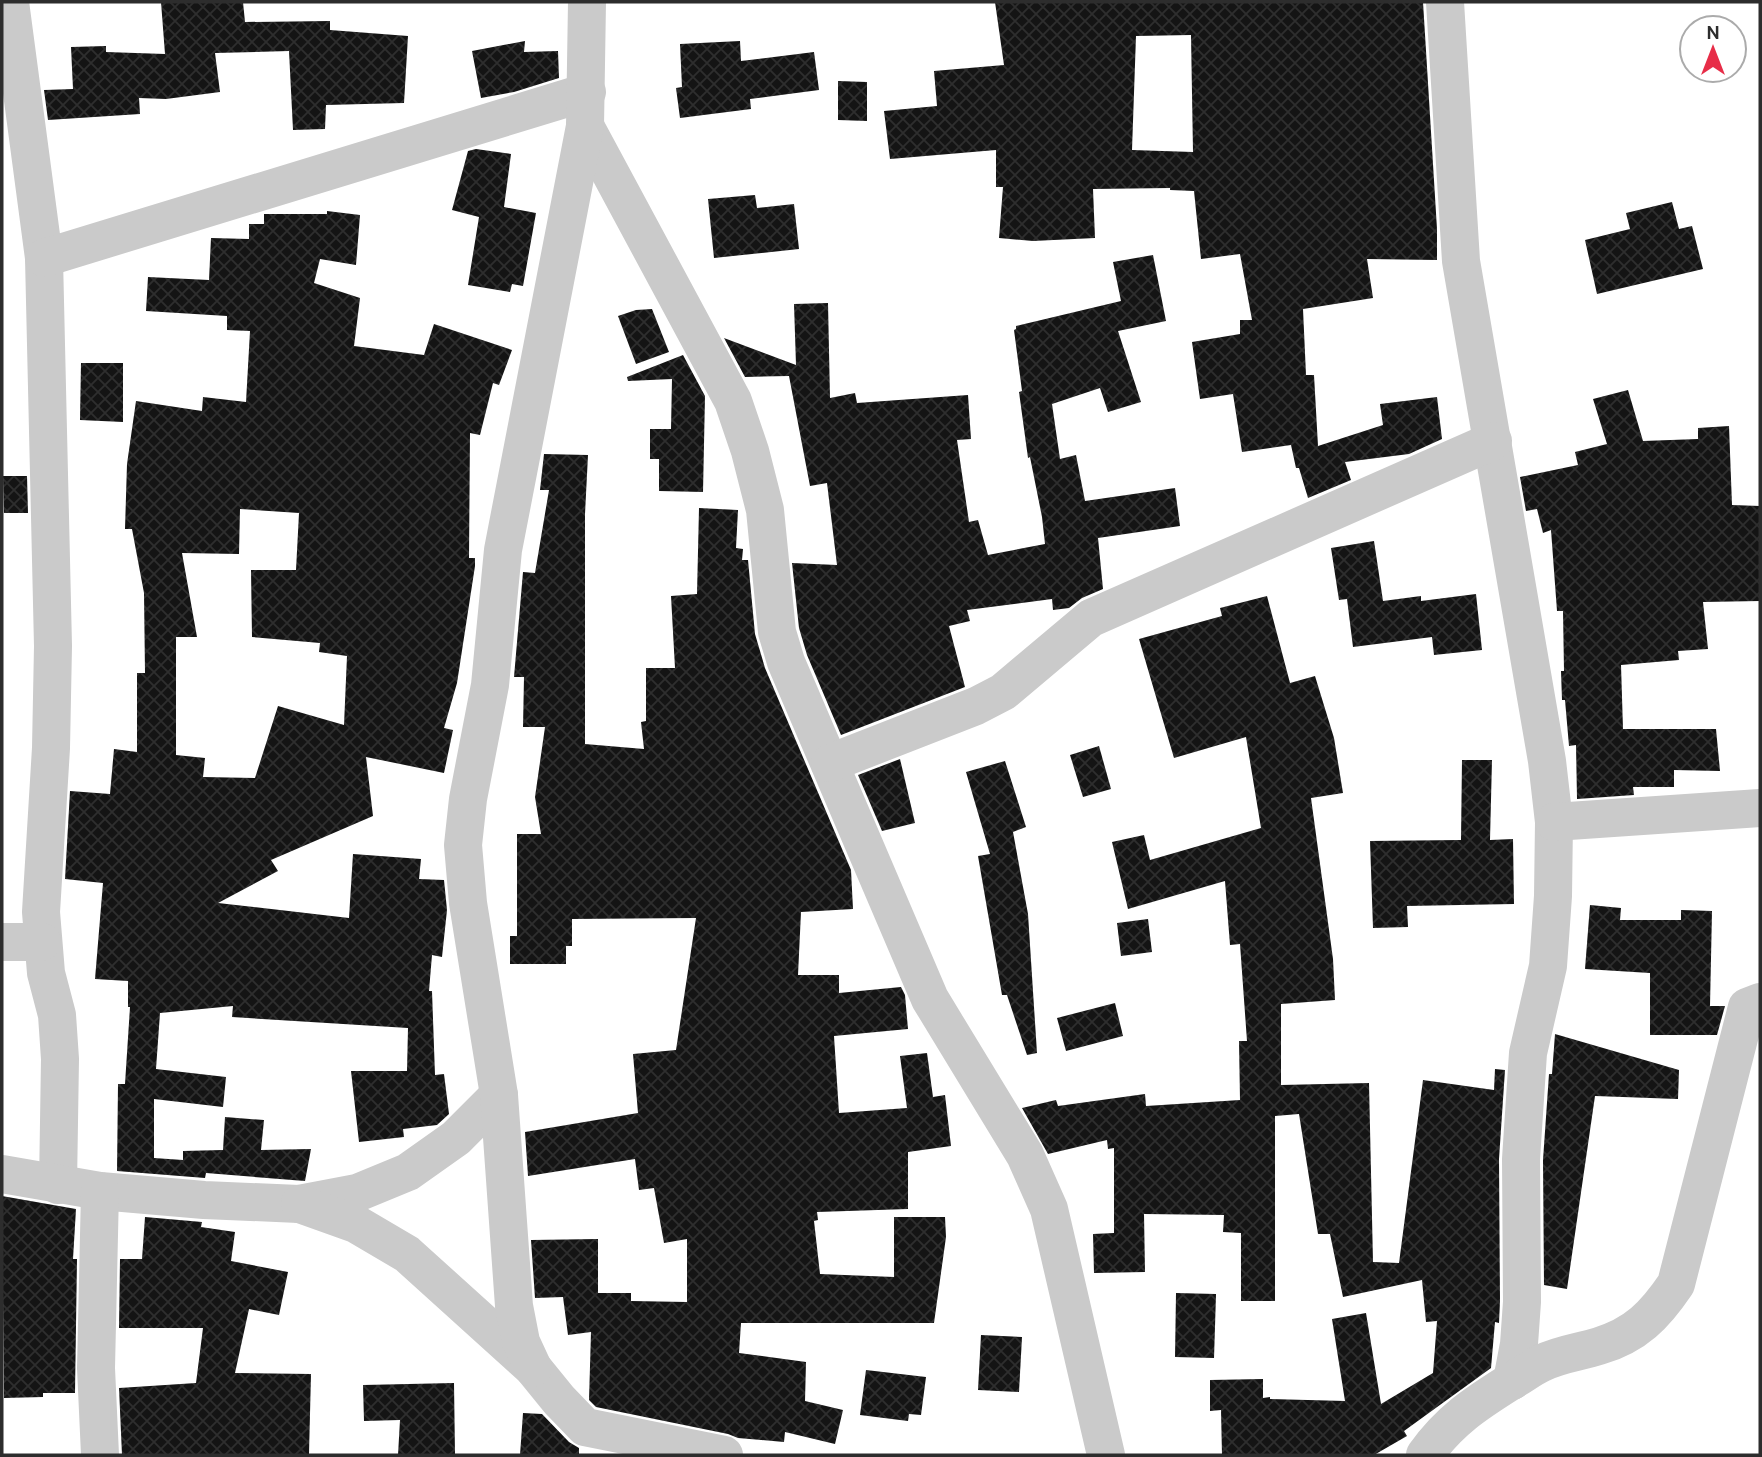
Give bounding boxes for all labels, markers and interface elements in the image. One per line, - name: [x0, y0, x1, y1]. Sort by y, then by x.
- north arrow: [1678, 14, 1748, 84]
- text: N: [1706, 22, 1720, 46]

